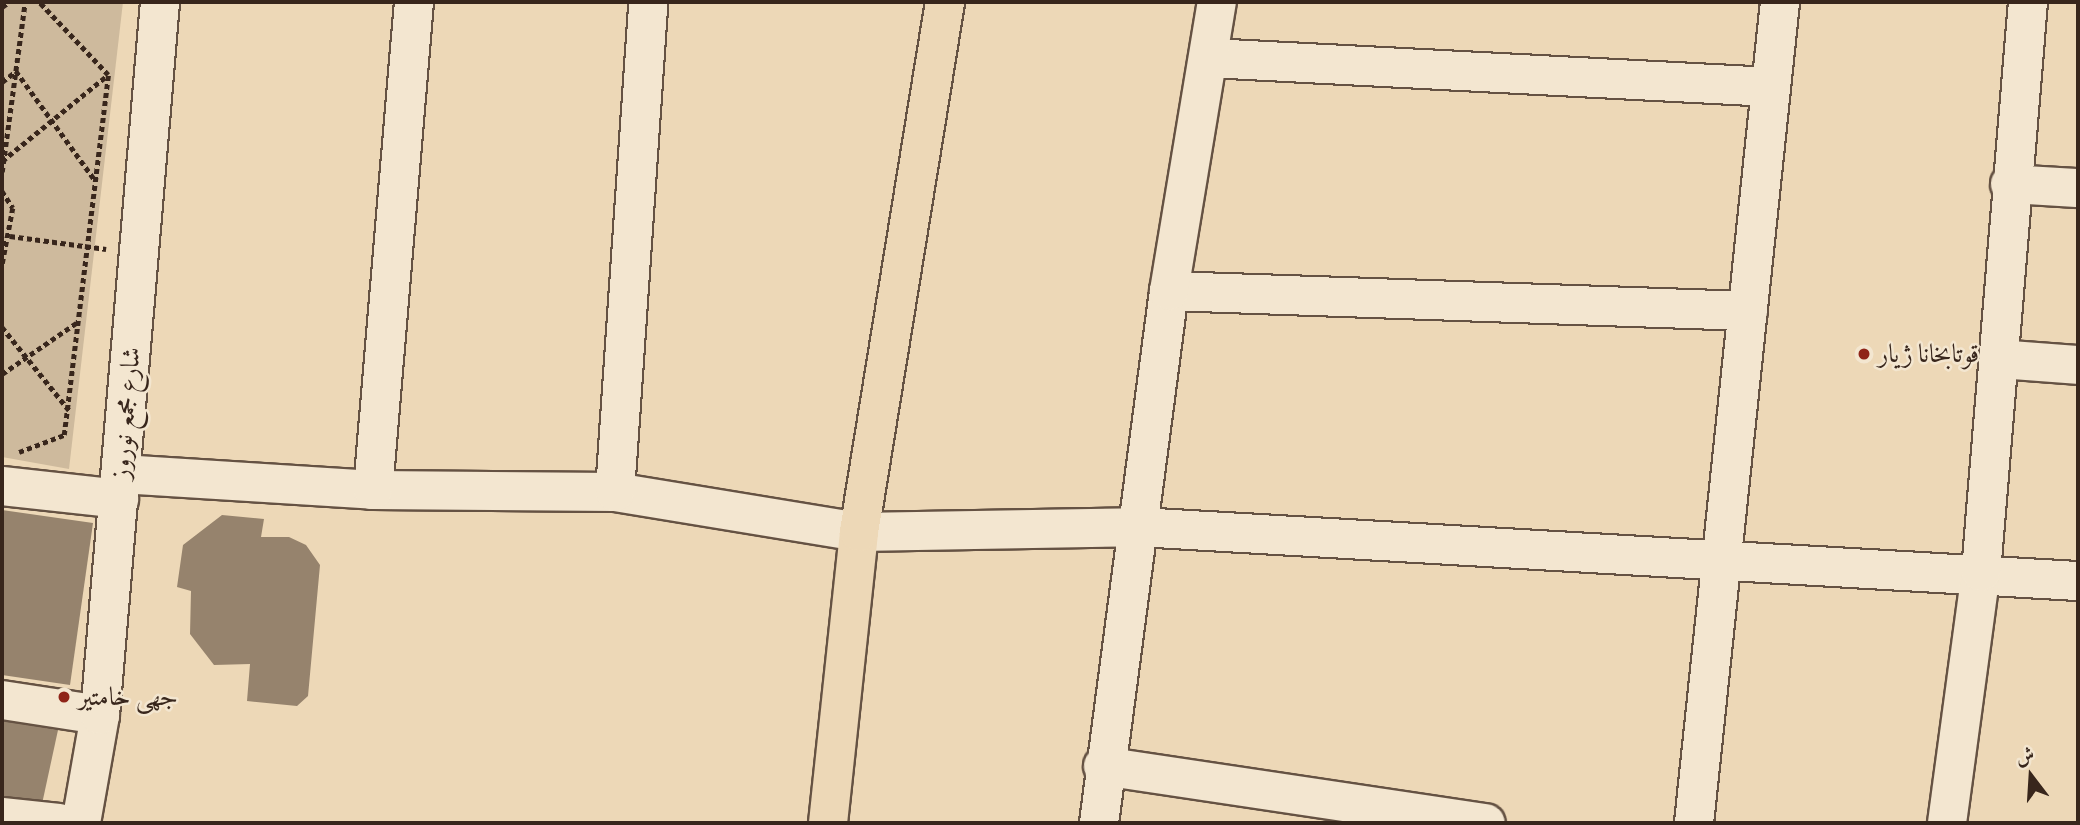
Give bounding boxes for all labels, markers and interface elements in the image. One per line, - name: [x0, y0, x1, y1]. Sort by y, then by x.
- place label: قوتابخانا ژيار: [1878, 338, 1979, 370]
- street label: شارع مجمع نوروز: [105, 346, 147, 480]
- marker: قوتابخانا ژيار: [1856, 346, 1872, 362]
- place label: جهى خامتير: [78, 681, 178, 713]
- marker: جهى خامتير: [56, 689, 72, 705]
- north arrow: [1996, 741, 2066, 811]
- text: ش: [2012, 741, 2037, 770]

